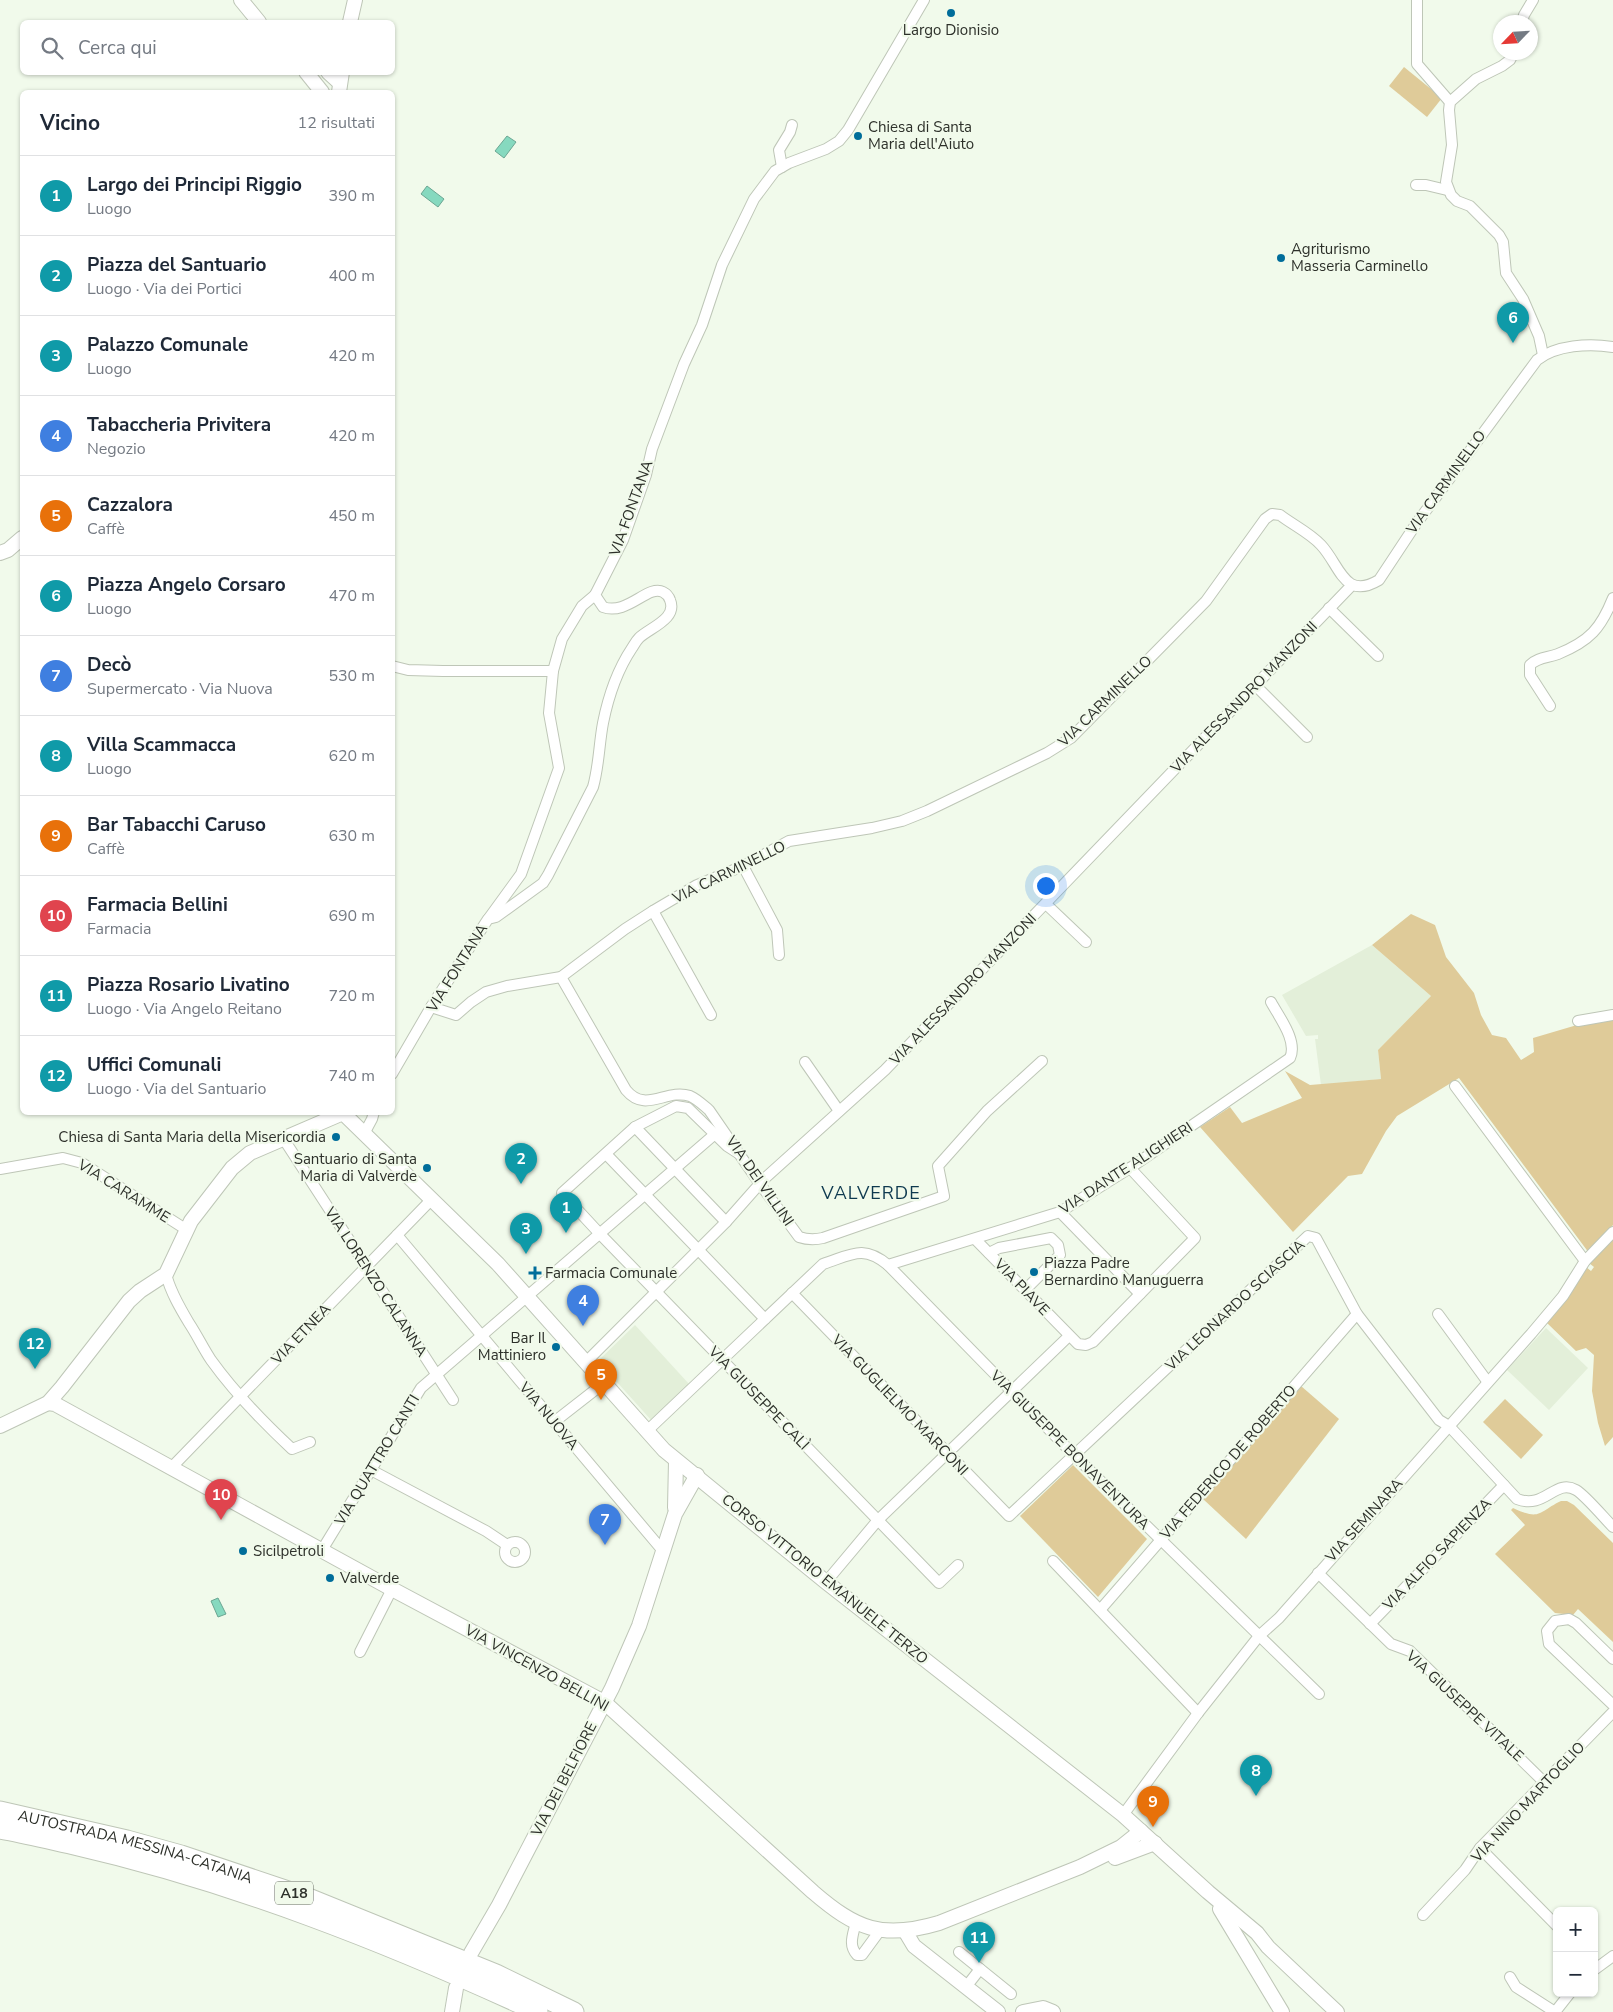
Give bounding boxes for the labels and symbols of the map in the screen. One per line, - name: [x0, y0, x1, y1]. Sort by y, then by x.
- marker: Largo Dionisio: [945, 7, 957, 19]
- north arrow: [1493, 15, 1538, 60]
- place label: Largo Dionisio: [903, 20, 999, 40]
- place label: Chiesa di Santa Maria dell'Aiuto: [868, 117, 974, 154]
- marker: Chiesa di Santa Maria dell'Aiuto: [852, 130, 864, 142]
- place label: Agriturismo Masseria Carminello: [1291, 239, 1428, 276]
- marker: Agriturismo Masseria Carminello: [1275, 252, 1287, 264]
- pin: 6: [1497, 302, 1529, 343]
- street label: VIA CARMINELLO: [1401, 426, 1490, 539]
- street label: VIA FONTANA: [604, 457, 658, 560]
- street label: VIA ALESSANDRO MANZONI: [1165, 617, 1322, 778]
- street label: VIA CARMINELLO: [1053, 651, 1156, 752]
- street label: VIA CARMINELLO: [668, 836, 789, 909]
- your location: [1033, 873, 1059, 899]
- street label: VIA ALESSANDRO MANZONI: [884, 909, 1041, 1070]
- street label: VIA FONTANA: [421, 920, 492, 1017]
- street label: VIA DANTE ALIGHIERI: [1055, 1117, 1197, 1219]
- place label: Chiesa di Santa Maria della Misericordia: [58, 1127, 326, 1147]
- marker: Chiesa di Santa Maria della Misericordia: [330, 1131, 342, 1143]
- street label: VIA DEI VILLINI: [721, 1131, 799, 1230]
- pin: 2: [505, 1143, 537, 1184]
- place label: Santuario di Santa Maria di Valverde: [294, 1149, 417, 1186]
- street label: VIA CARAMME: [73, 1154, 174, 1227]
- marker: Santuario di Santa Maria di Valverde: [421, 1162, 433, 1174]
- district label: VALVERDE: [820, 1181, 921, 1205]
- pin: 1: [550, 1192, 582, 1233]
- street label: VIA LORENZO CALANNA: [320, 1202, 432, 1361]
- pin: 3: [510, 1213, 542, 1254]
- street label: VIA LEONARDO SCIASCIA: [1160, 1235, 1309, 1376]
- place label: Piazza Padre Bernardino Manuguerra: [1044, 1253, 1204, 1290]
- street label: VIA PIAVE: [989, 1254, 1054, 1320]
- place label: Farmacia Comunale: [545, 1263, 677, 1283]
- marker: Piazza Padre Bernardino Manuguerra: [1028, 1266, 1040, 1278]
- marker: Farmacia Comunale: [529, 1267, 541, 1279]
- pin: 4: [567, 1285, 599, 1326]
- street label: VIA ETNEA: [266, 1299, 335, 1369]
- pin: 12: [19, 1328, 51, 1369]
- place label: Bar Il Mattiniero: [478, 1328, 547, 1365]
- street label: VIA GUGLIELMO MARCONI: [827, 1329, 973, 1480]
- marker: Bar Il Mattiniero: [550, 1341, 562, 1353]
- street label: VIA GIUSEPPE CALÌ: [704, 1341, 814, 1454]
- pin: 5: [585, 1359, 617, 1400]
- street label: VIA GIUSEPPE BONAVENTURA: [985, 1365, 1154, 1534]
- street label: VIA NUOVA: [514, 1377, 583, 1454]
- street label: VIA FEDERICO DE ROBERTO: [1155, 1381, 1301, 1544]
- street label: VIA QUATTRO CANTI: [329, 1391, 424, 1530]
- street label: VIA SEMINARA: [1320, 1474, 1407, 1567]
- pin: 10: [205, 1479, 237, 1520]
- street label: CORSO VITTORIO EMANUELE TERZO: [718, 1489, 932, 1669]
- street label: VIA ALFIO SAPIENZA: [1378, 1494, 1496, 1615]
- pin: 7: [589, 1504, 621, 1545]
- place label: Sicilpetroli: [253, 1541, 324, 1561]
- marker: Sicilpetroli: [237, 1545, 249, 1557]
- place label: Valverde: [339, 1568, 399, 1588]
- marker: Valverde: [324, 1572, 336, 1584]
- street label: VIA VINCENZO BELLINI: [460, 1619, 613, 1716]
- street label: VIA GIUSEPPE VITALE: [1401, 1645, 1528, 1766]
- street label: VIA DEI BELFIORE: [526, 1718, 601, 1841]
- street label: VIA NINO MARTOGLIO: [1466, 1737, 1589, 1867]
- pin: 8: [1240, 1755, 1272, 1796]
- pin: 9: [1137, 1786, 1169, 1827]
- street label: AUTOSTRADA MESSINA-CATANIA: [16, 1805, 255, 1888]
- road number: A18: [275, 1882, 313, 1905]
- pin: 11: [963, 1922, 995, 1963]

